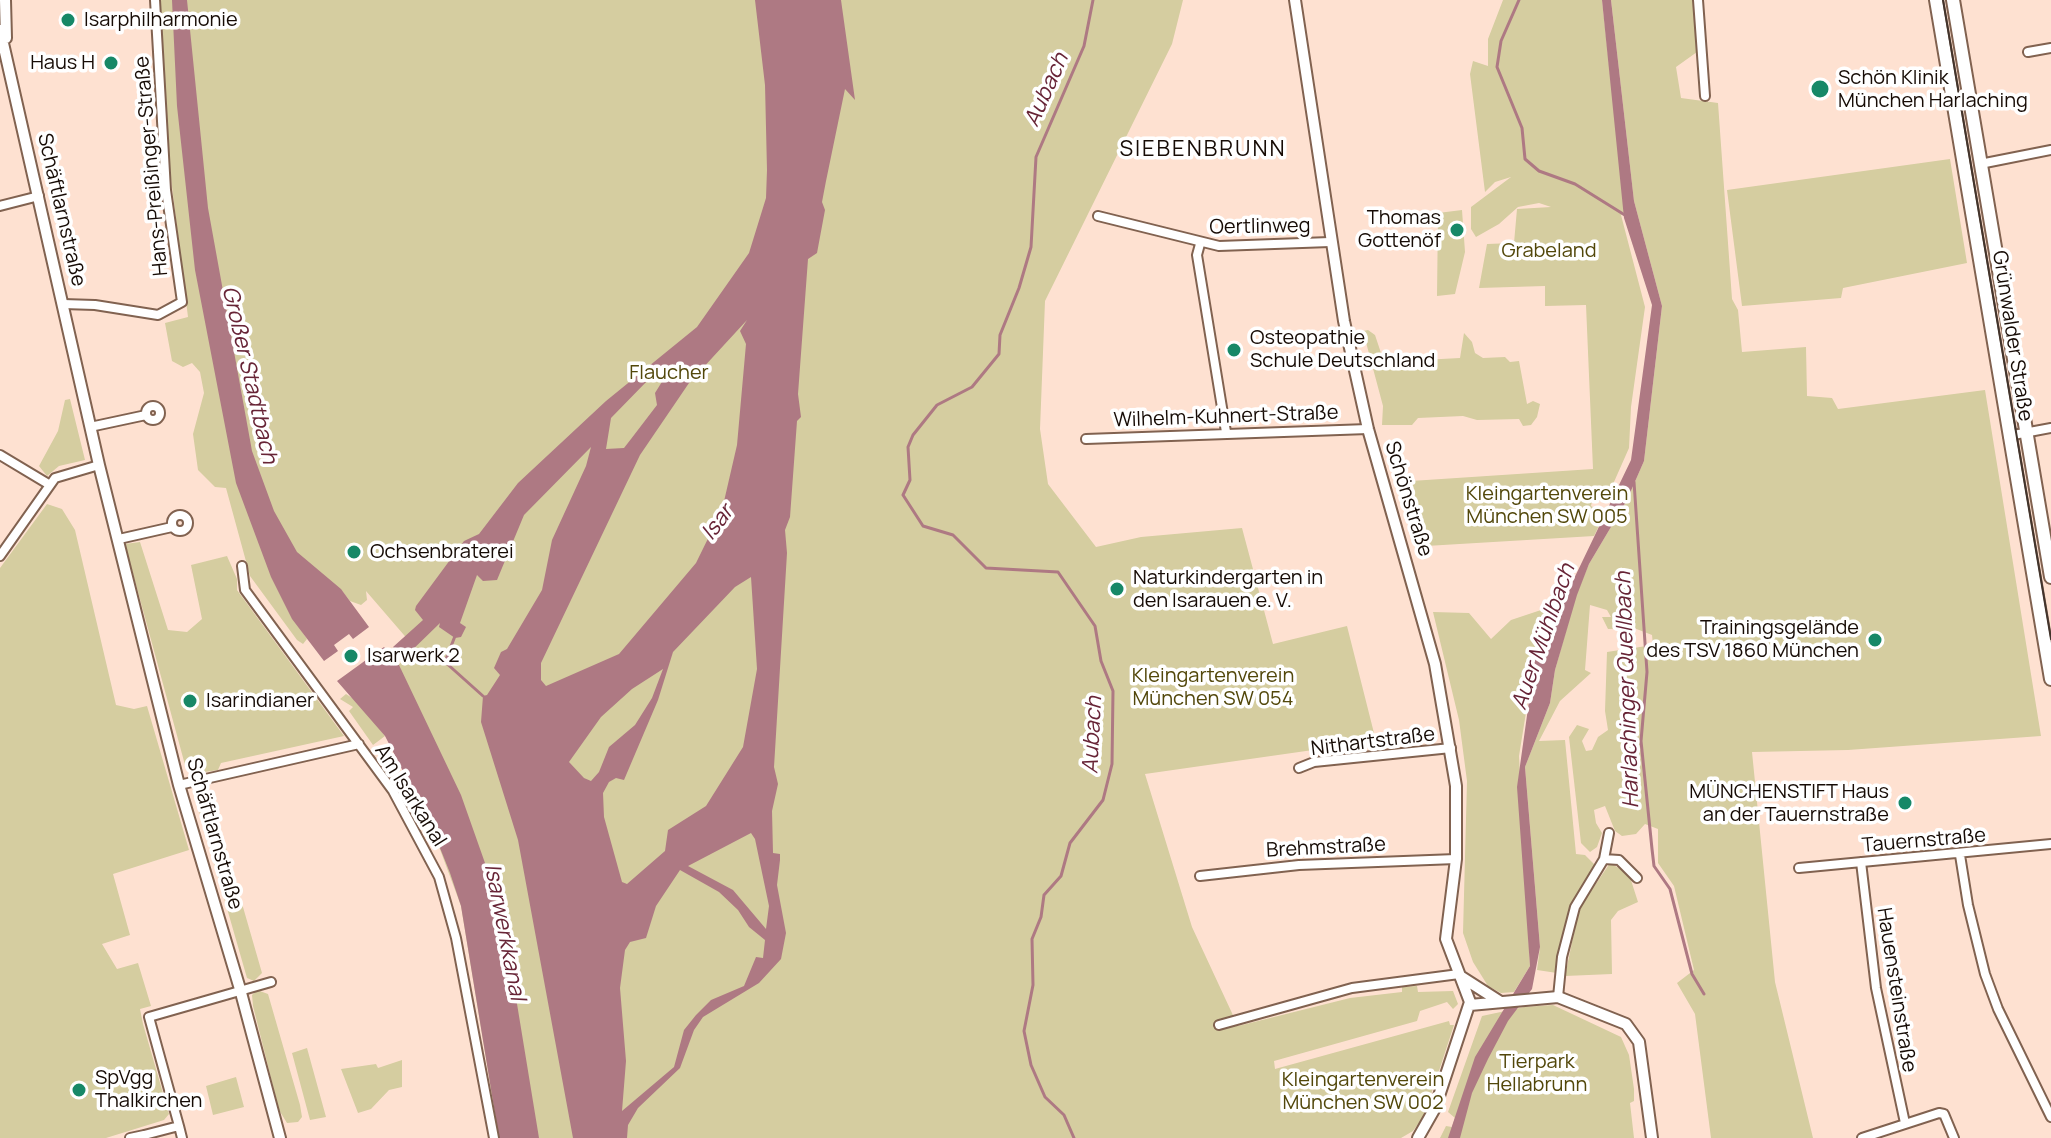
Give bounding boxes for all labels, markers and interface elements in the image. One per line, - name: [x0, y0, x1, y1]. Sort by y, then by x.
- place label: Isarphilharmonie: [84, 8, 238, 32]
- marker: Isarphilharmonie: [59, 11, 77, 29]
- water label: Aubach: [1019, 49, 1075, 131]
- place label: Haus H: [30, 51, 95, 75]
- marker: Haus H: [102, 54, 120, 72]
- street label: Hans-Preißinger-Straße: [130, 55, 174, 277]
- place label: Schön Klinik München Harlaching: [1838, 66, 2028, 113]
- marker: Schön Klinik München Harlaching: [1809, 78, 1831, 100]
- street label: Schäftlarnstraße: [32, 131, 90, 289]
- district label: SIEBENBRUNN: [1119, 137, 1287, 163]
- place label: Thomas Gottenöf: [1358, 206, 1441, 253]
- street label: Oertlinweg: [1209, 214, 1311, 240]
- marker: Thomas Gottenöf: [1448, 221, 1466, 239]
- park label: Grabeland: [1502, 239, 1596, 263]
- street label: Grünwalder Straße: [1987, 249, 2037, 423]
- water label: Großer Stadtbach: [216, 284, 282, 466]
- place label: Osteopathie Schule Deutschland: [1250, 326, 1435, 373]
- marker: Osteopathie Schule Deutschland: [1225, 341, 1243, 359]
- park label: Flaucher: [629, 361, 709, 385]
- street label: Wilhelm-Kuhnert-Straße: [1113, 401, 1339, 433]
- street label: Schönstraße: [1379, 439, 1437, 559]
- park label: Kleingartenverein München SW 005: [1466, 482, 1628, 529]
- water label: Isar: [696, 500, 740, 546]
- place label: Ochsenbraterei: [370, 540, 514, 564]
- marker: Ochsenbraterei: [345, 543, 363, 561]
- water label: Auer Mühlbach: [1507, 561, 1581, 713]
- place label: Naturkindergarten in den Isarauen e. V.: [1133, 566, 1323, 613]
- water label: Harlachinger Quellbach: [1611, 571, 1645, 809]
- marker: Naturkindergarten in den Isarauen e. V.: [1108, 580, 1126, 598]
- place label: Trainingsgelände des TSV 1860 München: [1646, 616, 1859, 663]
- marker: Trainingsgelände des TSV 1860 München: [1866, 631, 1884, 649]
- place label: Isarwerk 2: [367, 644, 460, 668]
- marker: Isarwerk 2: [342, 647, 360, 665]
- park label: Kleingartenverein München SW 054: [1132, 664, 1294, 711]
- place label: Isarindianer: [206, 689, 314, 713]
- marker: Isarindianer: [181, 692, 199, 710]
- water label: Aubach: [1078, 696, 1108, 774]
- street label: Nithartstraße: [1310, 722, 1436, 762]
- street label: Am Isarkanal: [369, 741, 451, 851]
- street label: Schäftlarnstraße: [181, 755, 247, 913]
- place label: MÜNCHENSTIFT Haus an der Tauernstraße: [1689, 780, 1889, 827]
- marker: MÜNCHENSTIFT Haus an der Tauernstraße: [1896, 794, 1914, 812]
- street label: Tauernstraße: [1861, 824, 1987, 858]
- street label: Brehmstraße: [1266, 833, 1386, 863]
- water label: Isarwerkkanal: [478, 861, 530, 1003]
- street label: Hauensteinstraße: [1871, 906, 1921, 1074]
- park label: Tierpark Hellabrunn: [1487, 1050, 1587, 1097]
- place label: SpVgg Thalkirchen: [95, 1066, 202, 1113]
- park label: Kleingartenverein München SW 002: [1282, 1068, 1444, 1115]
- marker: SpVgg Thalkirchen: [70, 1081, 88, 1099]

